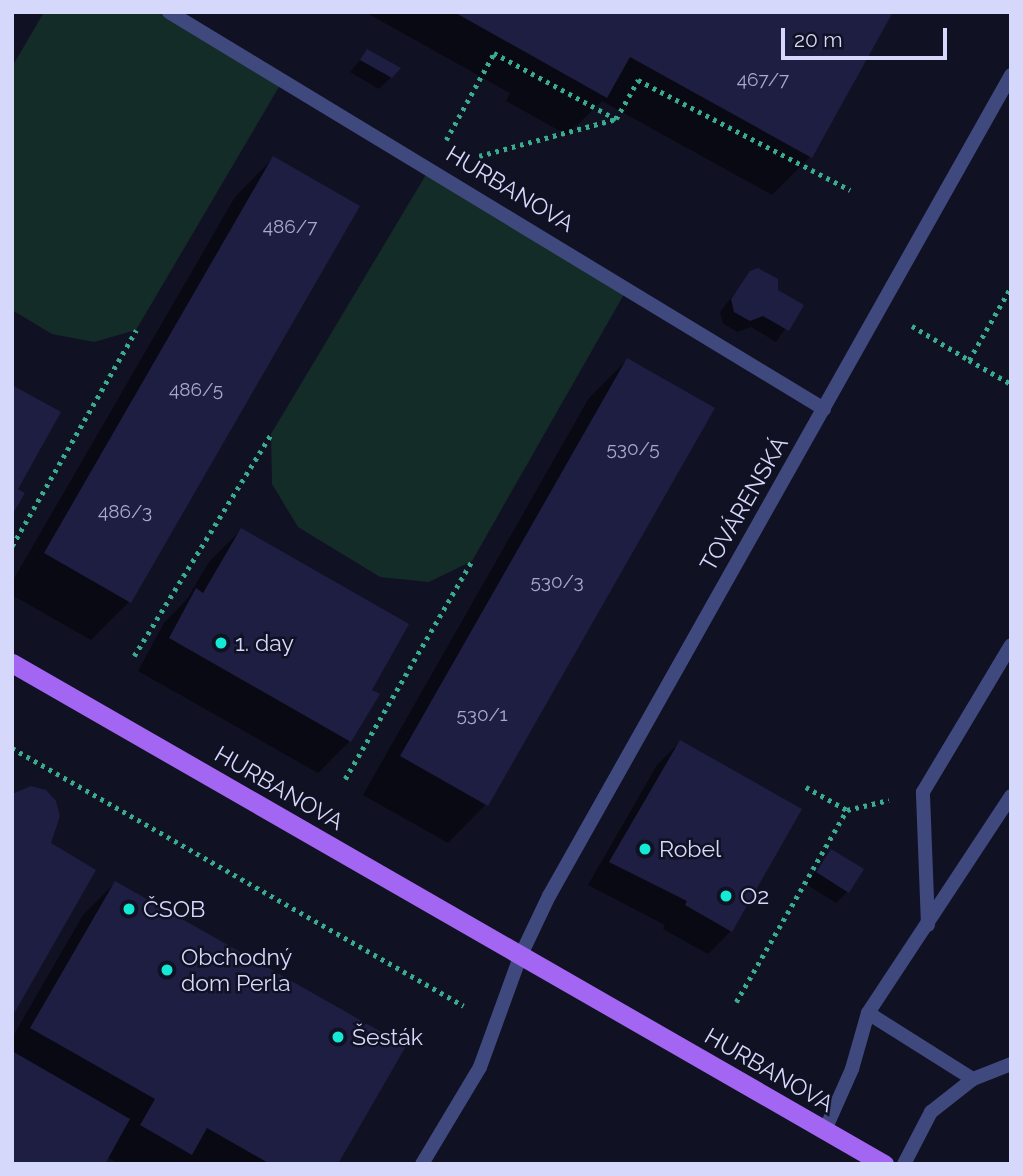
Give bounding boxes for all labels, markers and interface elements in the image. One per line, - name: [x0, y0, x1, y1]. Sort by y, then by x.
- scale bar: [785, 14, 951, 58]
- text: 20 m: [794, 27, 842, 52]
- house number: 467/7: [737, 69, 789, 91]
- street label: HURBANOVA: [441, 140, 579, 238]
- house number: 486/7: [263, 216, 317, 238]
- house number: 486/5: [169, 379, 223, 401]
- street label: TOVÁRENSKÁ: [694, 432, 794, 576]
- house number: 530/5: [606, 438, 660, 460]
- house number: 486/3: [98, 501, 152, 523]
- house number: 530/3: [530, 571, 584, 593]
- place label: 1. day: [235, 629, 294, 657]
- marker: 1. day: [213, 635, 229, 651]
- house number: 530/1: [456, 704, 508, 726]
- street label: HURBANOVA: [210, 740, 348, 836]
- place label: Robel: [659, 835, 721, 863]
- marker: Robel: [637, 841, 653, 857]
- place label: O2: [740, 882, 769, 910]
- marker: O2: [718, 888, 734, 904]
- place label: ČSOB: [143, 895, 205, 923]
- marker: ČSOB: [121, 901, 137, 917]
- place label: Obchodný dom Perla: [181, 943, 292, 997]
- marker: Obchodný dom Perla: [159, 962, 175, 978]
- street label: HURBANOVA: [700, 1022, 838, 1118]
- place label: Šesták: [352, 1023, 423, 1051]
- marker: Šesták: [330, 1029, 346, 1045]

